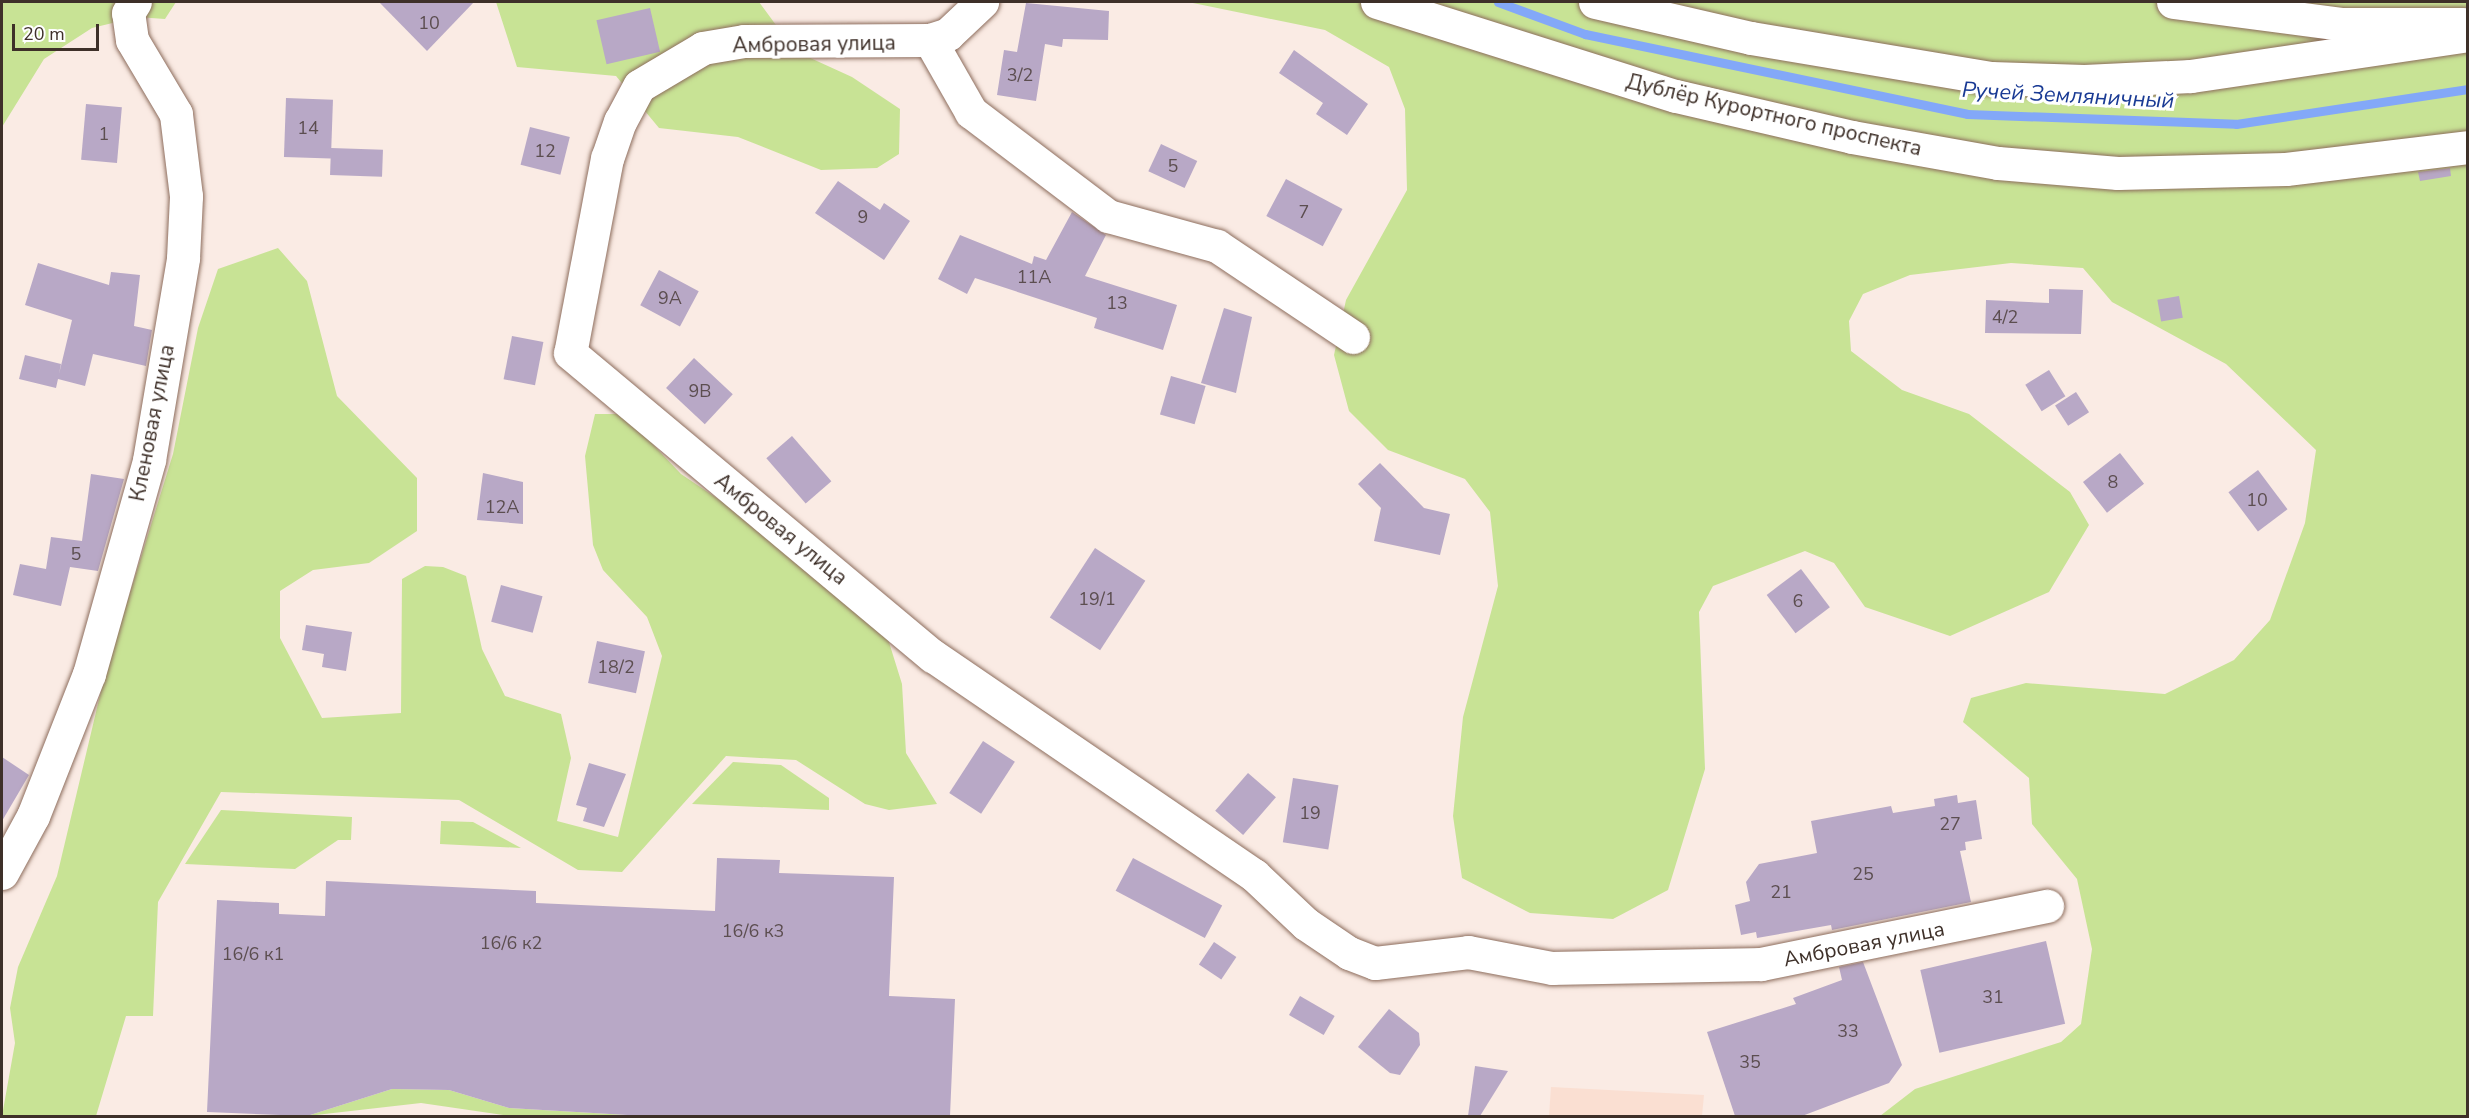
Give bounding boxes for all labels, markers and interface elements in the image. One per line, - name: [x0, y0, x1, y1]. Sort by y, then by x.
- scale bar: [15, 12, 102, 50]
- house number: 10: [418, 12, 440, 34]
- text: 20 m: [23, 22, 65, 46]
- street label: Амбровая улица: [732, 30, 896, 58]
- house number: 3/2: [1007, 64, 1033, 86]
- street label: Дублёр Курортного проспекта: [1624, 69, 1924, 161]
- water label: Ручей Земляничный: [1961, 77, 2175, 115]
- house number: 14: [297, 117, 319, 139]
- house number: 1: [99, 123, 109, 145]
- house number: 12: [534, 140, 556, 162]
- house number: 5: [1168, 155, 1178, 177]
- house number: 7: [1299, 201, 1309, 223]
- house number: 9: [858, 206, 868, 228]
- house number: 11А: [1017, 266, 1051, 288]
- house number: 9А: [658, 287, 682, 309]
- house number: 13: [1106, 292, 1128, 314]
- house number: 4/2: [1992, 306, 2018, 328]
- street label: Кленовая улица: [124, 342, 180, 504]
- house number: 9В: [689, 380, 711, 402]
- street label: Амбровая улица: [710, 468, 852, 590]
- house number: 8: [2108, 471, 2118, 493]
- house number: 10: [2246, 489, 2268, 511]
- house number: 12А: [485, 496, 519, 518]
- house number: 5: [71, 543, 81, 565]
- house number: 19/1: [1078, 588, 1116, 610]
- house number: 6: [1793, 590, 1803, 612]
- house number: 18/2: [597, 656, 635, 678]
- house number: 19: [1299, 802, 1321, 824]
- house number: 27: [1939, 813, 1961, 835]
- house number: 25: [1852, 863, 1874, 885]
- house number: 21: [1770, 881, 1792, 903]
- street label: Амбровая улица: [1781, 916, 1947, 972]
- house number: 16/6 к3: [722, 920, 784, 942]
- house number: 16/6 к2: [480, 932, 542, 954]
- house number: 16/6 к1: [222, 943, 284, 965]
- house number: 31: [1982, 986, 2004, 1008]
- house number: 33: [1837, 1020, 1859, 1042]
- house number: 35: [1739, 1051, 1761, 1073]

